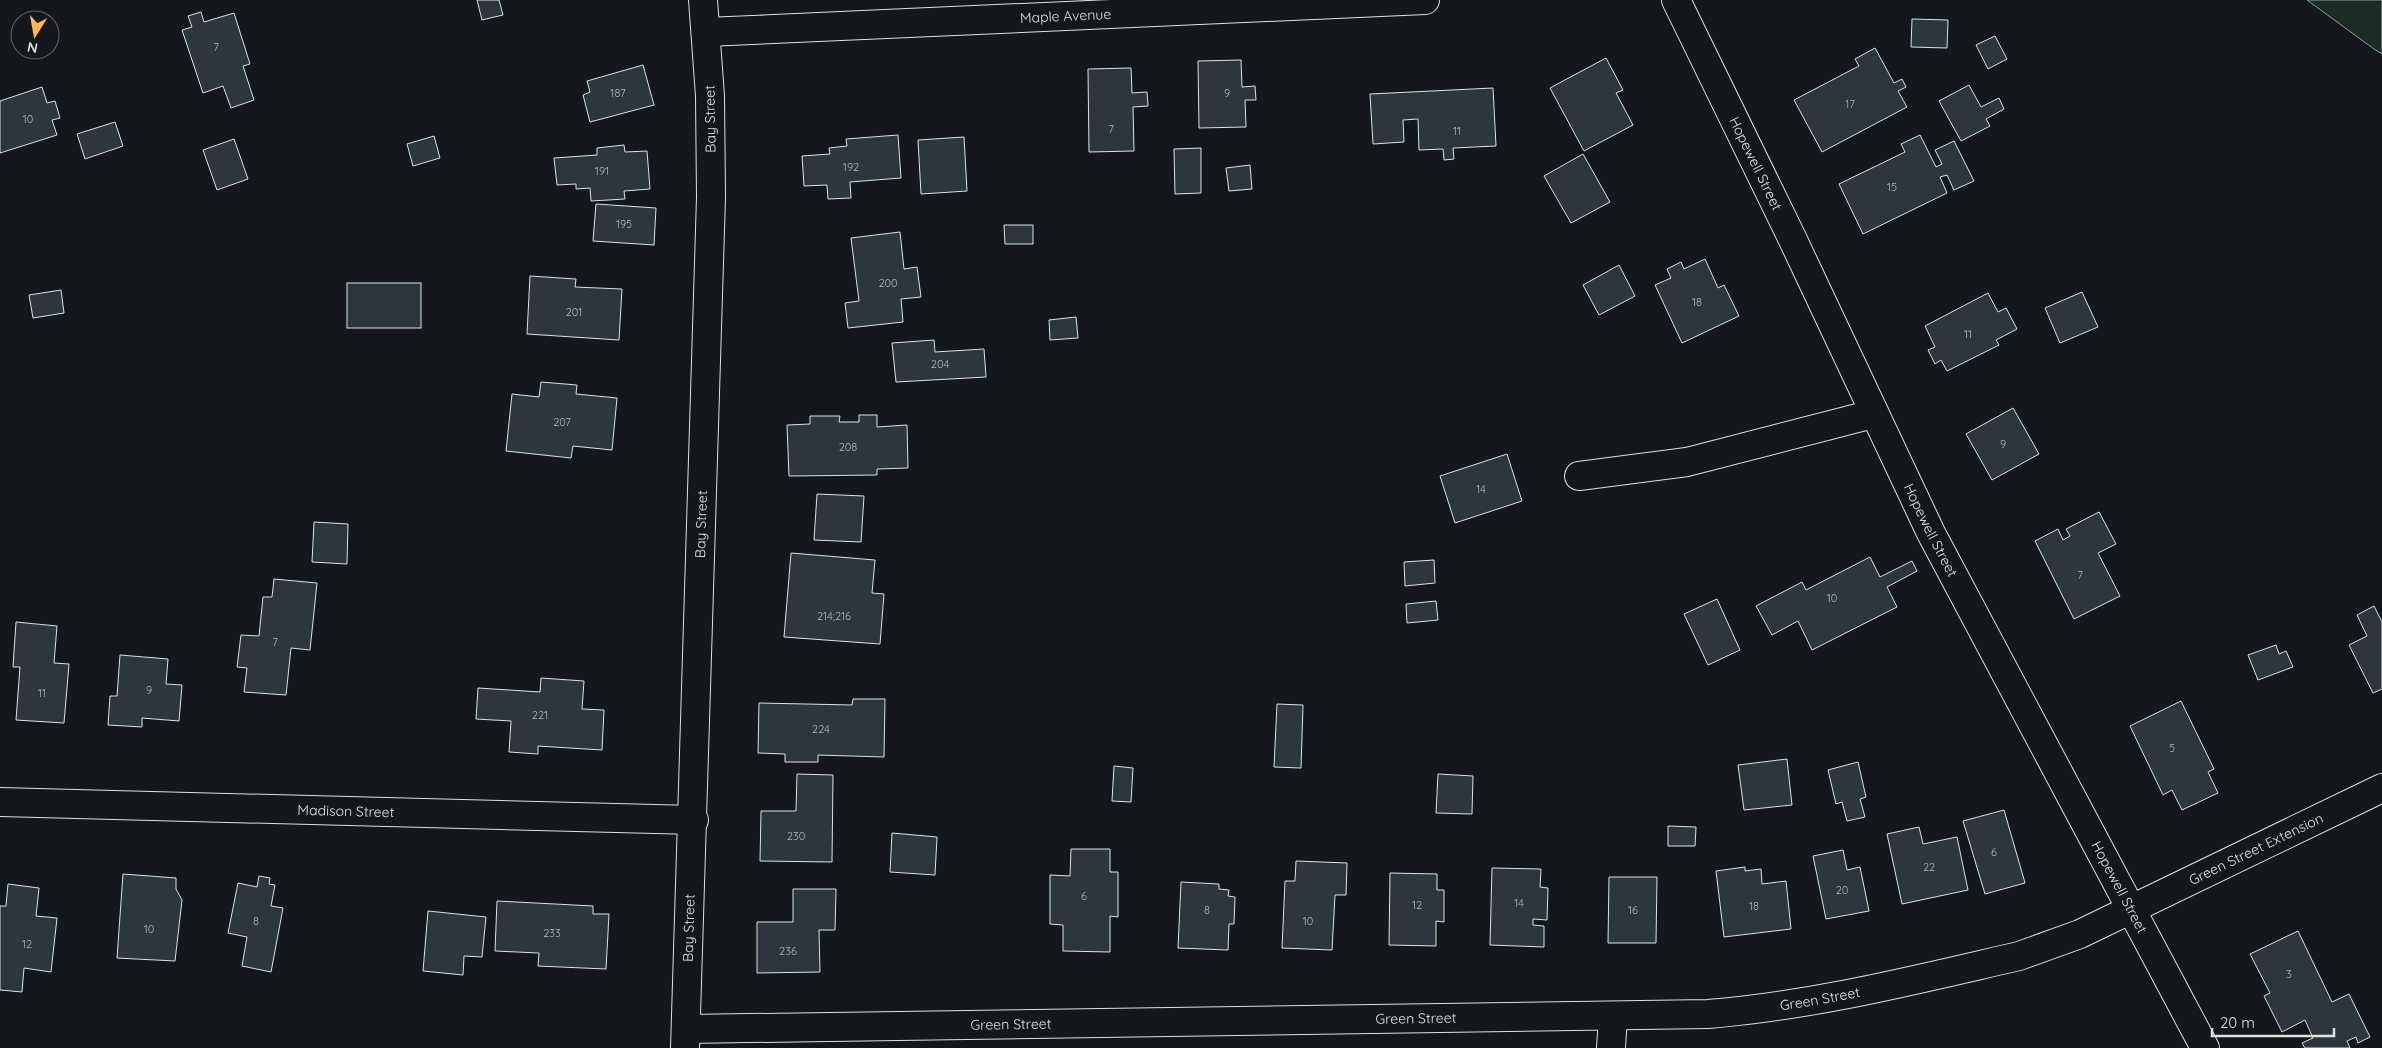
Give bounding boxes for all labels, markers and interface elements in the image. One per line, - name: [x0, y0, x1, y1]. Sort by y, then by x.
- street label: Maple Avenue: [1020, 5, 1112, 27]
- north arrow: [10, 10, 60, 60]
- text: N: [26, 38, 39, 58]
- house number: 7: [213, 40, 219, 54]
- street label: Bay Street: [700, 85, 720, 153]
- house number: 187: [610, 86, 626, 100]
- house number: 9: [1224, 86, 1230, 100]
- house number: 17: [1845, 97, 1855, 111]
- house number: 10: [23, 112, 33, 126]
- street label: Hopewell Street: [1725, 114, 1786, 214]
- house number: 7: [1108, 122, 1114, 136]
- house number: 11: [1453, 124, 1461, 138]
- house number: 192: [843, 160, 859, 174]
- house number: 191: [595, 164, 609, 178]
- house number: 15: [1887, 180, 1897, 194]
- house number: 195: [616, 217, 632, 231]
- house number: 200: [878, 276, 898, 290]
- house number: 18: [1692, 295, 1702, 309]
- house number: 201: [566, 305, 582, 319]
- house number: 11: [1964, 327, 1972, 341]
- house number: 204: [931, 357, 949, 371]
- house number: 207: [553, 415, 571, 429]
- house number: 9: [2000, 437, 2006, 451]
- house number: 208: [839, 440, 857, 454]
- street label: Hopewell Street: [1900, 480, 1962, 580]
- house number: 14: [1476, 482, 1486, 496]
- street label: Bay Street: [691, 490, 711, 558]
- house number: 7: [2077, 568, 2083, 582]
- house number: 10: [1827, 591, 1837, 605]
- house number: 214;216: [817, 609, 851, 623]
- house number: 7: [272, 635, 278, 649]
- house number: 9: [146, 683, 152, 697]
- house number: 11: [38, 686, 46, 700]
- house number: 221: [532, 708, 548, 722]
- house number: 224: [812, 722, 830, 736]
- house number: 5: [2169, 741, 2175, 755]
- street label: Madison Street: [297, 801, 395, 821]
- street label: Green Street Extension: [2186, 809, 2326, 889]
- house number: 230: [787, 829, 805, 843]
- street label: Hopewell Street: [2088, 838, 2151, 937]
- house number: 6: [1991, 845, 1997, 859]
- house number: 22: [1923, 860, 1935, 874]
- house number: 20: [1836, 883, 1848, 897]
- house number: 6: [1081, 889, 1087, 903]
- street label: Bay Street: [679, 894, 699, 962]
- house number: 14: [1514, 896, 1524, 910]
- house number: 12: [1412, 898, 1422, 912]
- house number: 18: [1749, 899, 1759, 913]
- house number: 8: [1204, 903, 1210, 917]
- house number: 16: [1628, 903, 1638, 917]
- house number: 8: [253, 914, 259, 928]
- house number: 10: [1303, 914, 1313, 928]
- house number: 10: [144, 922, 154, 936]
- house number: 233: [543, 926, 561, 940]
- house number: 12: [22, 937, 32, 951]
- house number: 236: [779, 944, 797, 958]
- house number: 3: [2286, 967, 2292, 981]
- street label: Green Street: [1779, 983, 1862, 1015]
- scale bar: [2212, 1006, 2334, 1038]
- street label: Green Street: [1375, 1009, 1457, 1028]
- text: 20 m: [2220, 1013, 2255, 1032]
- street label: Green Street: [970, 1015, 1052, 1034]

